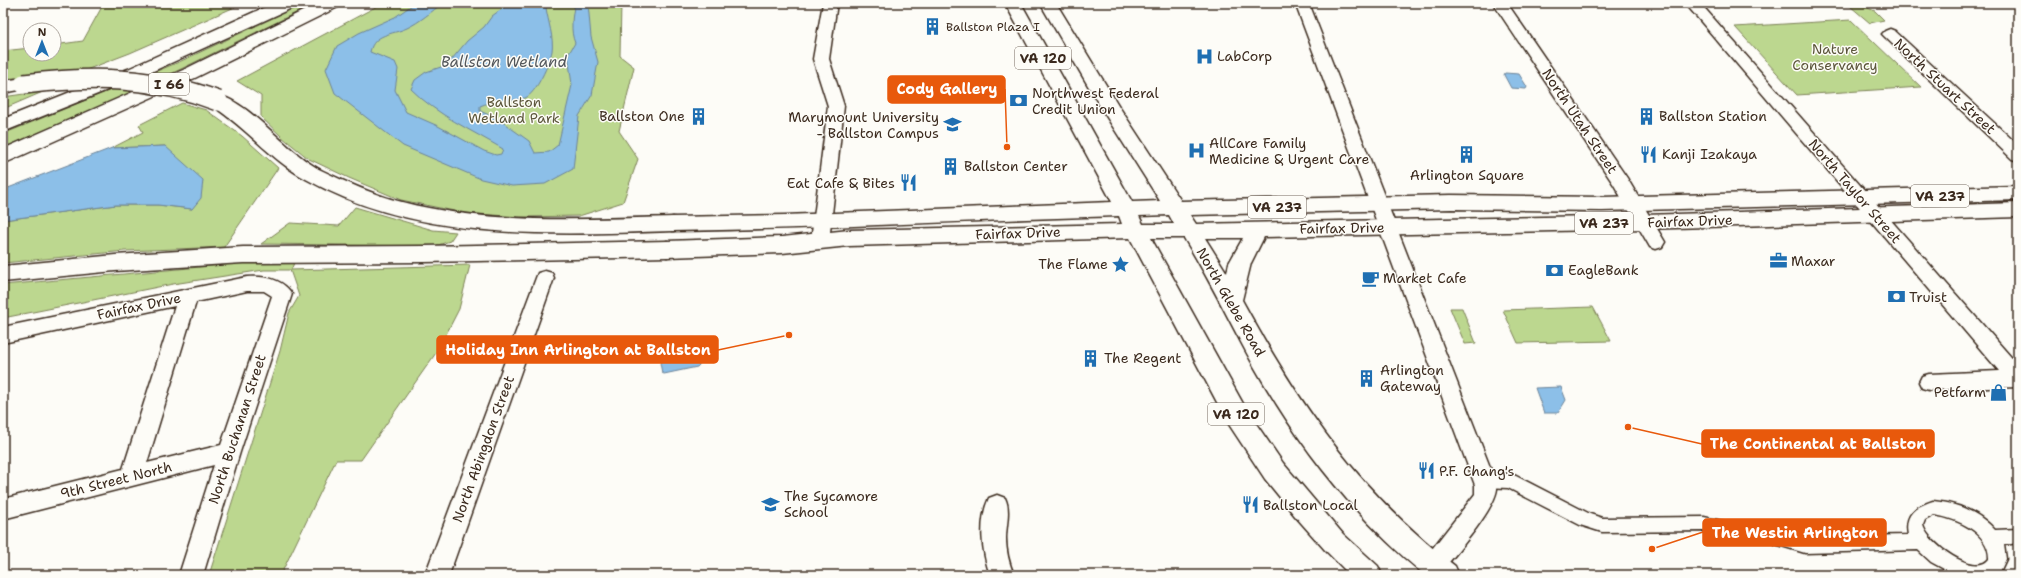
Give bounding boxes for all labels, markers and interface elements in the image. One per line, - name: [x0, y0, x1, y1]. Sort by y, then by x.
- building icon: Ballston Plaza I: [923, 17, 943, 37]
- place label: Ballston Plaza I: [946, 19, 1040, 35]
- north arrow: [22, 22, 62, 62]
- text: N: [38, 25, 47, 40]
- street label: North Stuart Street: [1890, 34, 2000, 138]
- park label: Nature Conservancy: [1792, 40, 1878, 74]
- hospital icon: LabCorp: [1194, 46, 1214, 66]
- road number: VA 120: [1015, 47, 1071, 69]
- place label: LabCorp: [1217, 47, 1272, 65]
- water label: Ballston Wetland: [441, 52, 568, 72]
- street label: North Utah Street: [1538, 65, 1622, 177]
- road number: I 66: [149, 73, 189, 95]
- callout: Cody Gallery: [888, 76, 1005, 103]
- text: Cody Gallery: [896, 79, 998, 99]
- place label: Northwest Federal Credit Union: [1032, 84, 1159, 118]
- bank icon: Northwest Federal Credit Union: [1009, 91, 1029, 111]
- park label: Ballston Wetland Park: [468, 93, 560, 127]
- building icon: Ballston One: [688, 106, 708, 126]
- building icon: Ballston Station: [1636, 106, 1656, 126]
- place label: Ballston One: [599, 107, 685, 125]
- place label: Ballston Station: [1659, 107, 1767, 125]
- place label: Marymount University - Ballston Campus: [788, 108, 939, 142]
- school or university icon: Marymount University - Ballston Campus: [942, 115, 962, 135]
- place label: AllCare Family Medicine & Urgent Care: [1209, 134, 1369, 168]
- street label: North Taylor Street: [1805, 135, 1905, 247]
- hospital icon: AllCare Family Medicine & Urgent Care: [1186, 141, 1206, 161]
- restaurant icon: Kanji Izakaya: [1639, 144, 1659, 164]
- building icon: Arlington Square: [1457, 145, 1477, 165]
- place label: Kanji Izakaya: [1662, 145, 1757, 163]
- building icon: Ballston Center: [941, 156, 961, 176]
- place label: Ballston Center: [964, 157, 1068, 175]
- place label: Arlington Square: [1410, 166, 1524, 184]
- restaurant icon: Eat Cafe & Bites: [898, 173, 918, 193]
- place label: Eat Cafe & Bites: [787, 174, 895, 192]
- road number: VA 237: [1911, 185, 1969, 207]
- road number: VA 237: [1248, 196, 1306, 218]
- street label: Fairfax Drive: [1647, 211, 1733, 231]
- road number: VA 237: [1575, 212, 1633, 234]
- street label: Fairfax Drive: [1299, 218, 1385, 238]
- street label: Fairfax Drive: [975, 223, 1061, 243]
- street label: North Glebe Road: [1192, 244, 1270, 360]
- office icon: Maxar: [1768, 251, 1788, 271]
- place label: Maxar: [1791, 252, 1836, 270]
- place icon: The Flame: [1111, 254, 1131, 274]
- place label: The Flame: [1038, 255, 1108, 273]
- bank icon: EagleBank: [1545, 260, 1565, 280]
- place label: EagleBank: [1568, 261, 1639, 279]
- cafe icon: Market Cafe: [1360, 268, 1380, 288]
- place label: Market Cafe: [1383, 269, 1467, 287]
- bank icon: Truist: [1886, 287, 1906, 307]
- street label: Fairfax Drive: [95, 288, 183, 324]
- place label: Truist: [1909, 288, 1947, 306]
- callout: Holiday Inn Arlington at Ballston: [437, 336, 718, 363]
- text: Holiday Inn Arlington at Ballston: [445, 340, 711, 360]
- building icon: The Regent: [1081, 348, 1101, 368]
- place label: The Regent: [1104, 349, 1181, 367]
- street label: North Buchanan Street: [204, 352, 270, 506]
- place label: Arlington Gateway: [1380, 361, 1444, 395]
- building icon: Arlington Gateway: [1357, 368, 1377, 388]
- street label: North Abingdon Street: [448, 373, 518, 525]
- shop icon: Petfarm: [1989, 382, 2009, 402]
- place label: Petfarm: [1934, 383, 1986, 401]
- road number: VA 120: [1208, 403, 1264, 425]
- callout: The Continental at Ballston: [1702, 430, 1934, 457]
- text: The Continental at Ballston: [1710, 434, 1926, 454]
- street label: 9th Street North: [58, 457, 174, 503]
- restaurant icon: P.F. Chang's: [1416, 461, 1436, 481]
- place label: P.F. Chang's: [1439, 462, 1514, 480]
- place label: The Sycamore School: [784, 487, 878, 521]
- school or university icon: The Sycamore School: [761, 494, 781, 514]
- restaurant icon: Ballston Local: [1240, 495, 1260, 515]
- place label: Ballston Local: [1263, 496, 1359, 514]
- callout: The Westin Arlington: [1703, 519, 1886, 546]
- text: The Westin Arlington: [1712, 523, 1878, 543]

